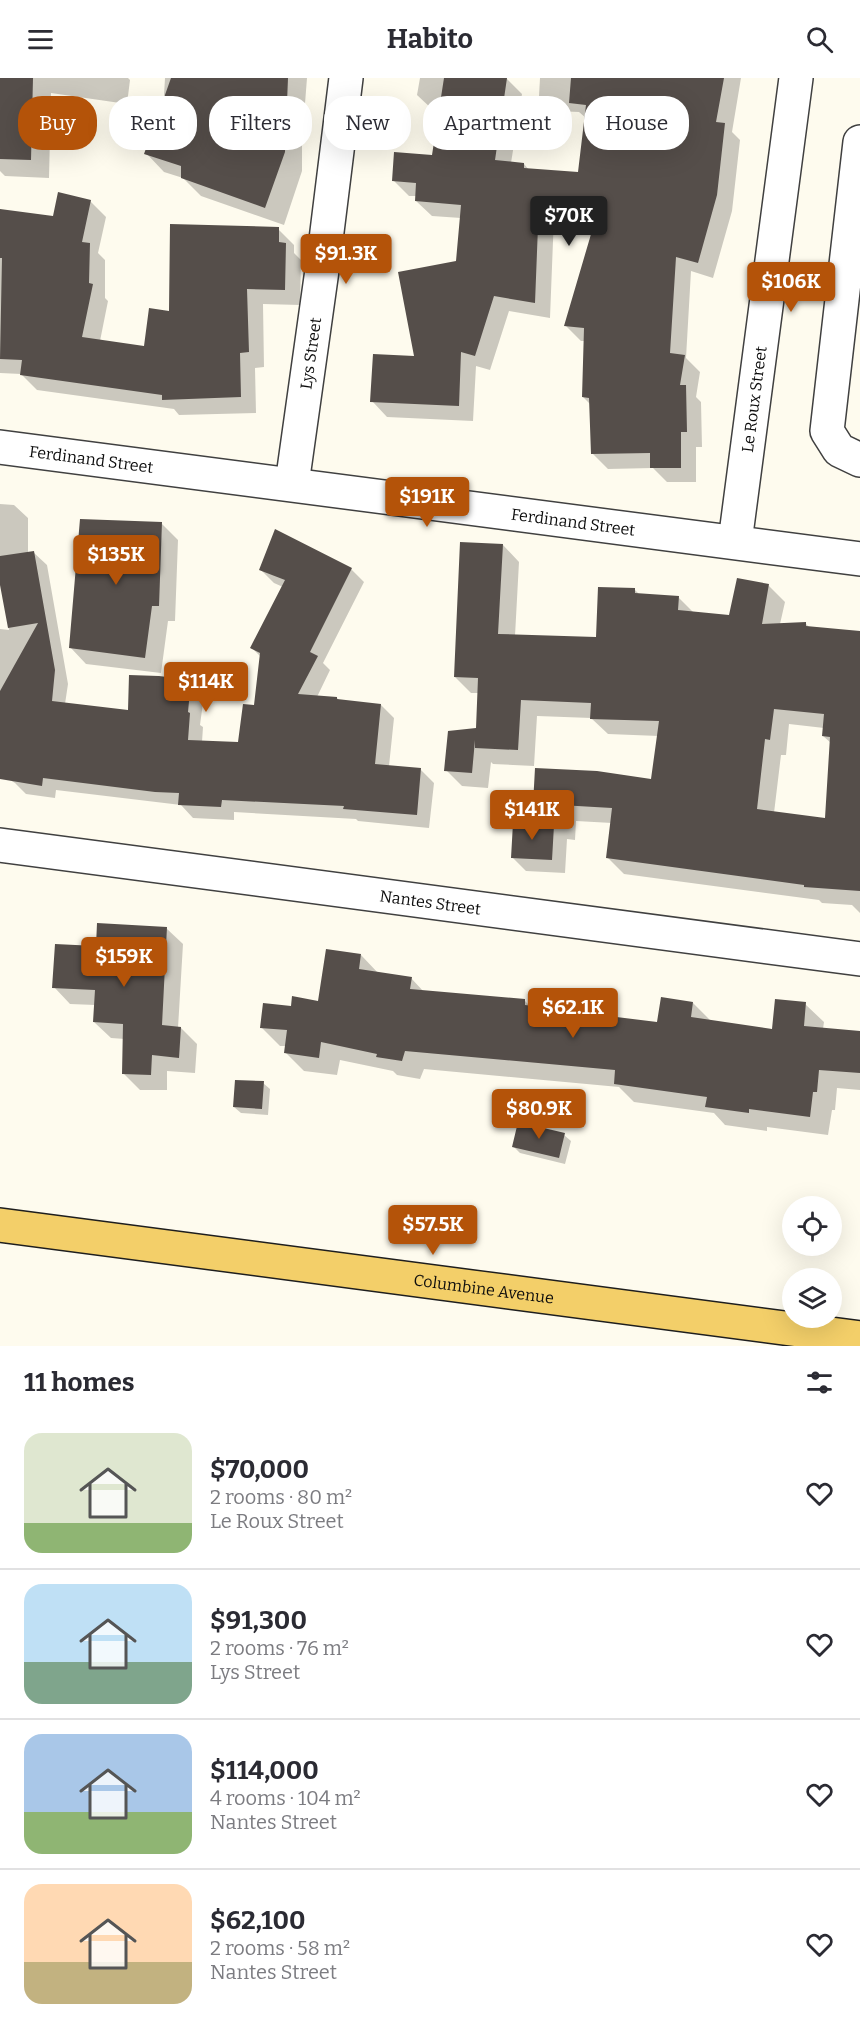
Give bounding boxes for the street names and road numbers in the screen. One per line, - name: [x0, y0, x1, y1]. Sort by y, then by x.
- street label: Lys Street: [296, 316, 325, 390]
- street label: Le Roux Street: [737, 345, 770, 454]
- street label: Ferdinand Street: [28, 441, 155, 476]
- street label: Ferdinand Street: [510, 504, 637, 539]
- street label: Nantes Street: [379, 886, 482, 918]
- street label: Columbine Avenue: [413, 1270, 555, 1307]

